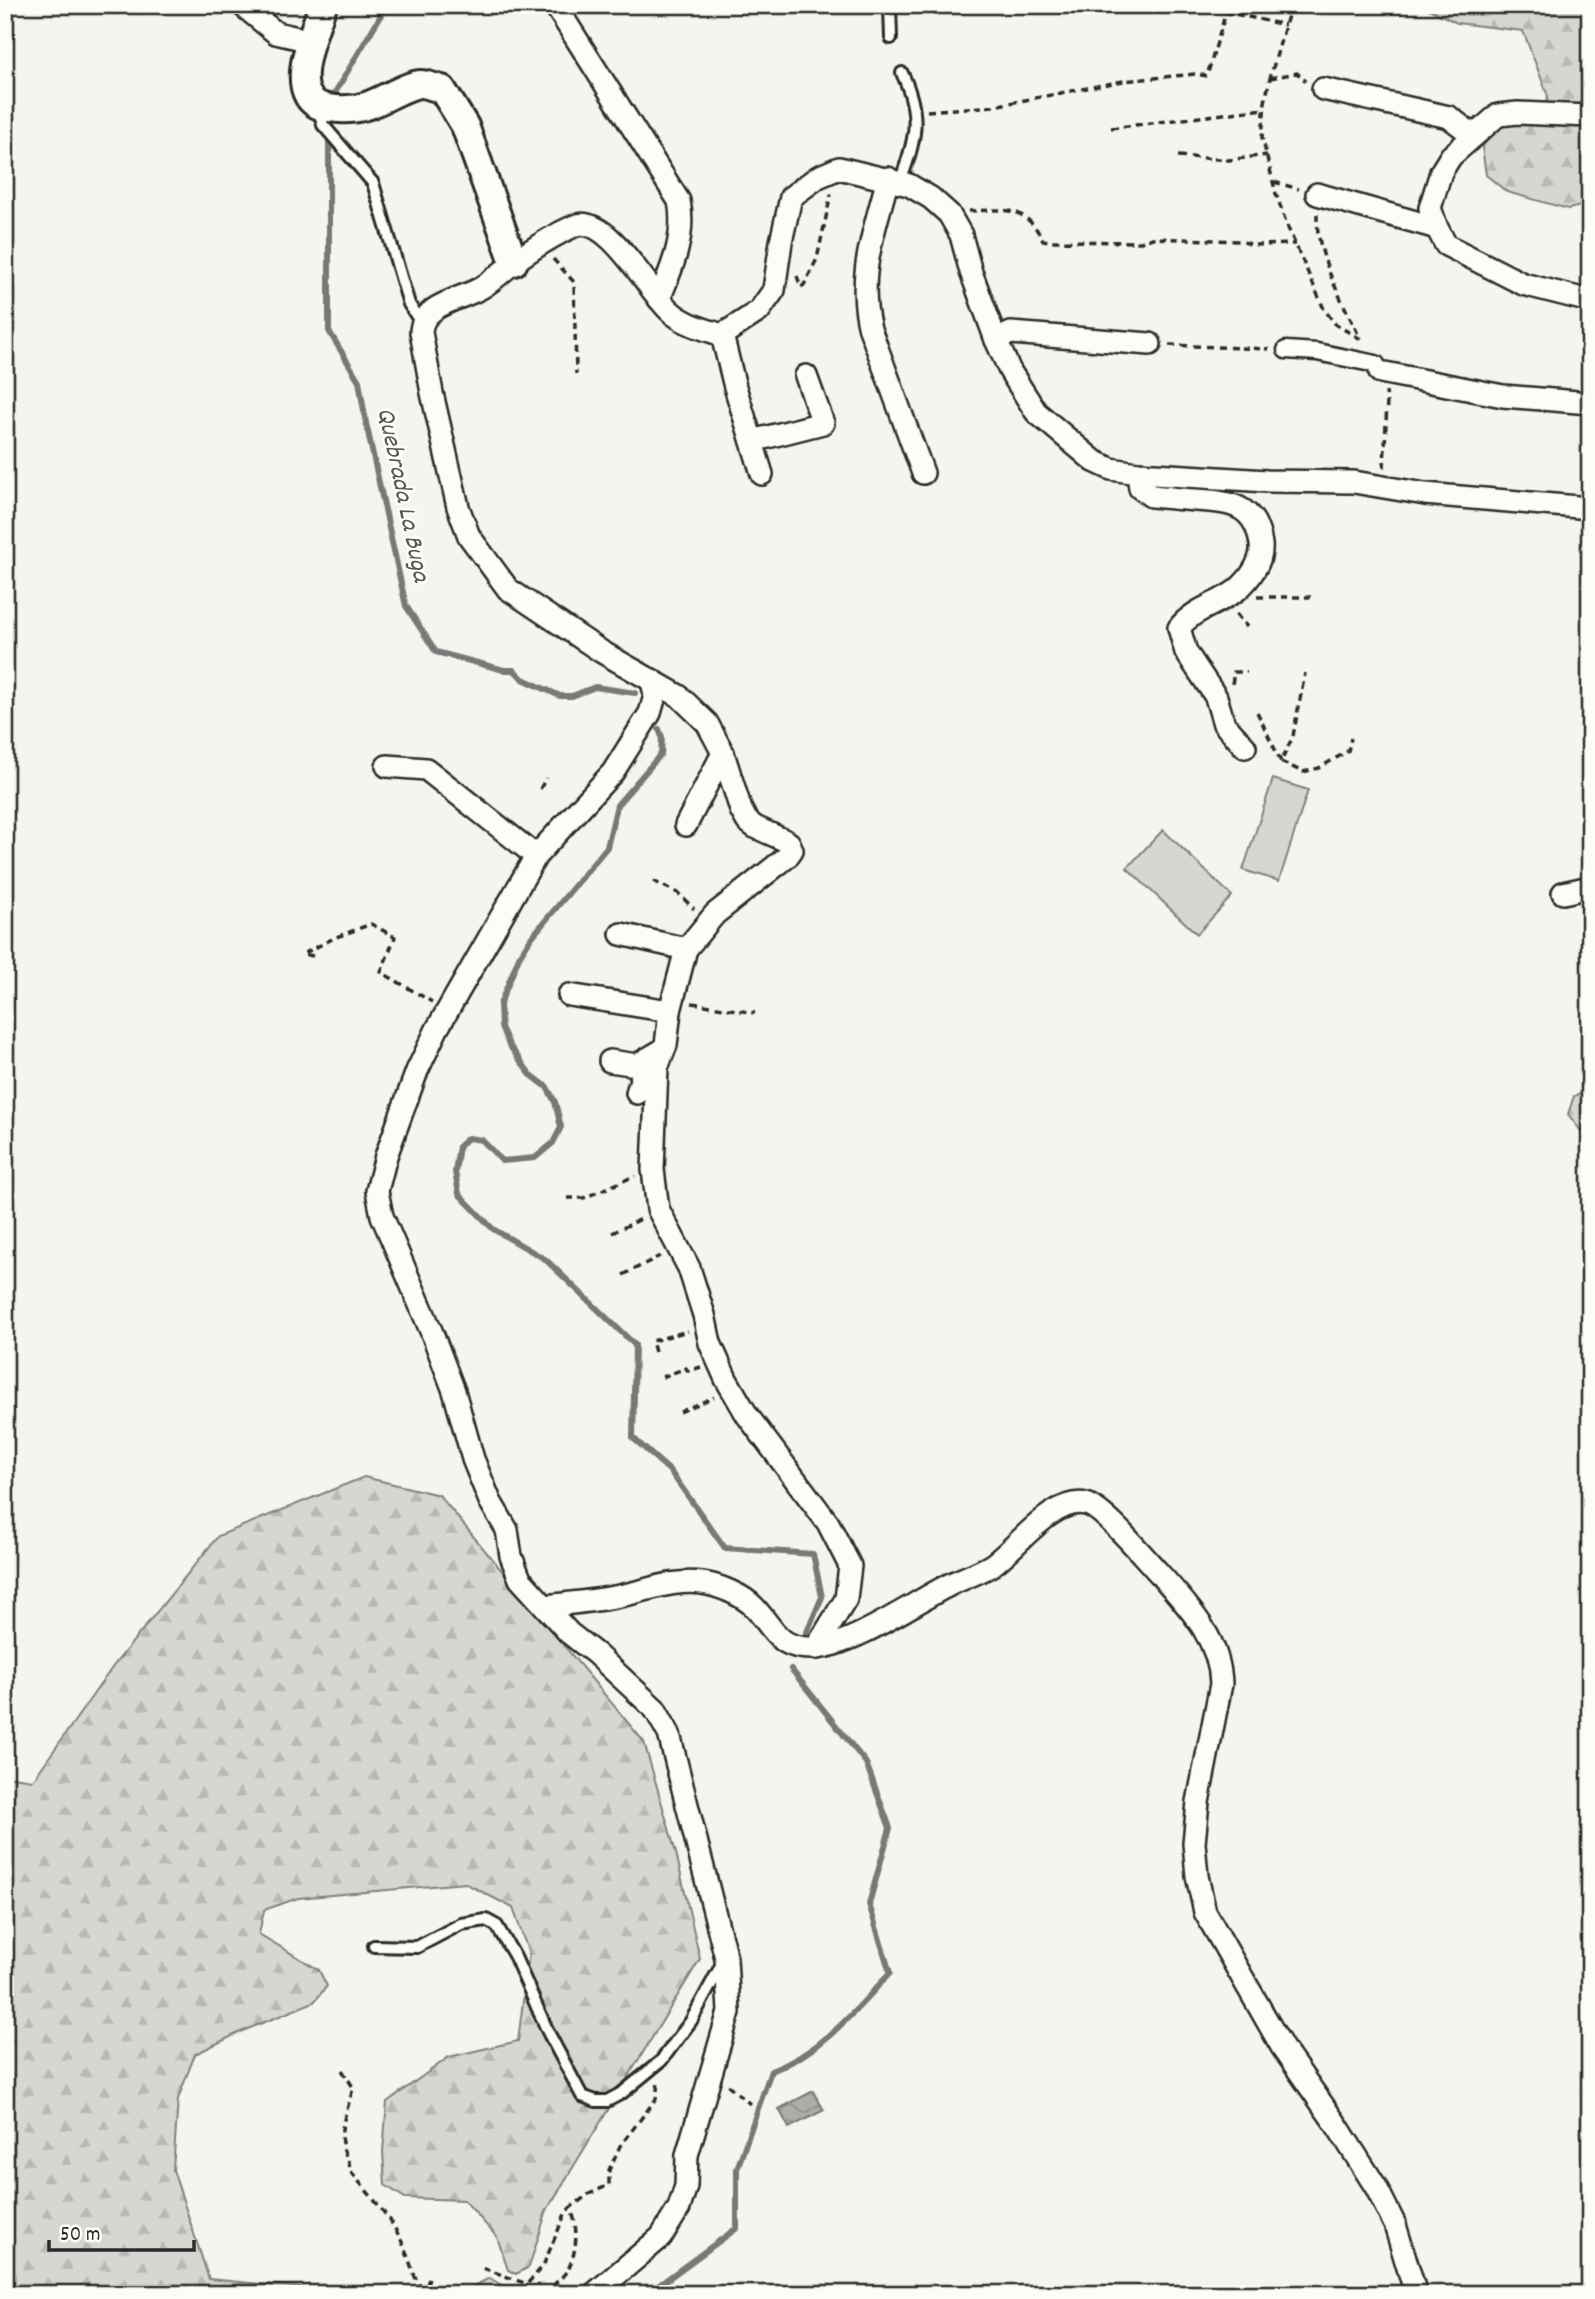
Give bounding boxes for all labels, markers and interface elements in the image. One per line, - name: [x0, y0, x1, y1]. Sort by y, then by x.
- water label: Quebrada La Buga: [365, 405, 439, 587]
- scale bar: [49, 2208, 194, 2252]
- text: 50 m: [60, 2221, 100, 2251]

